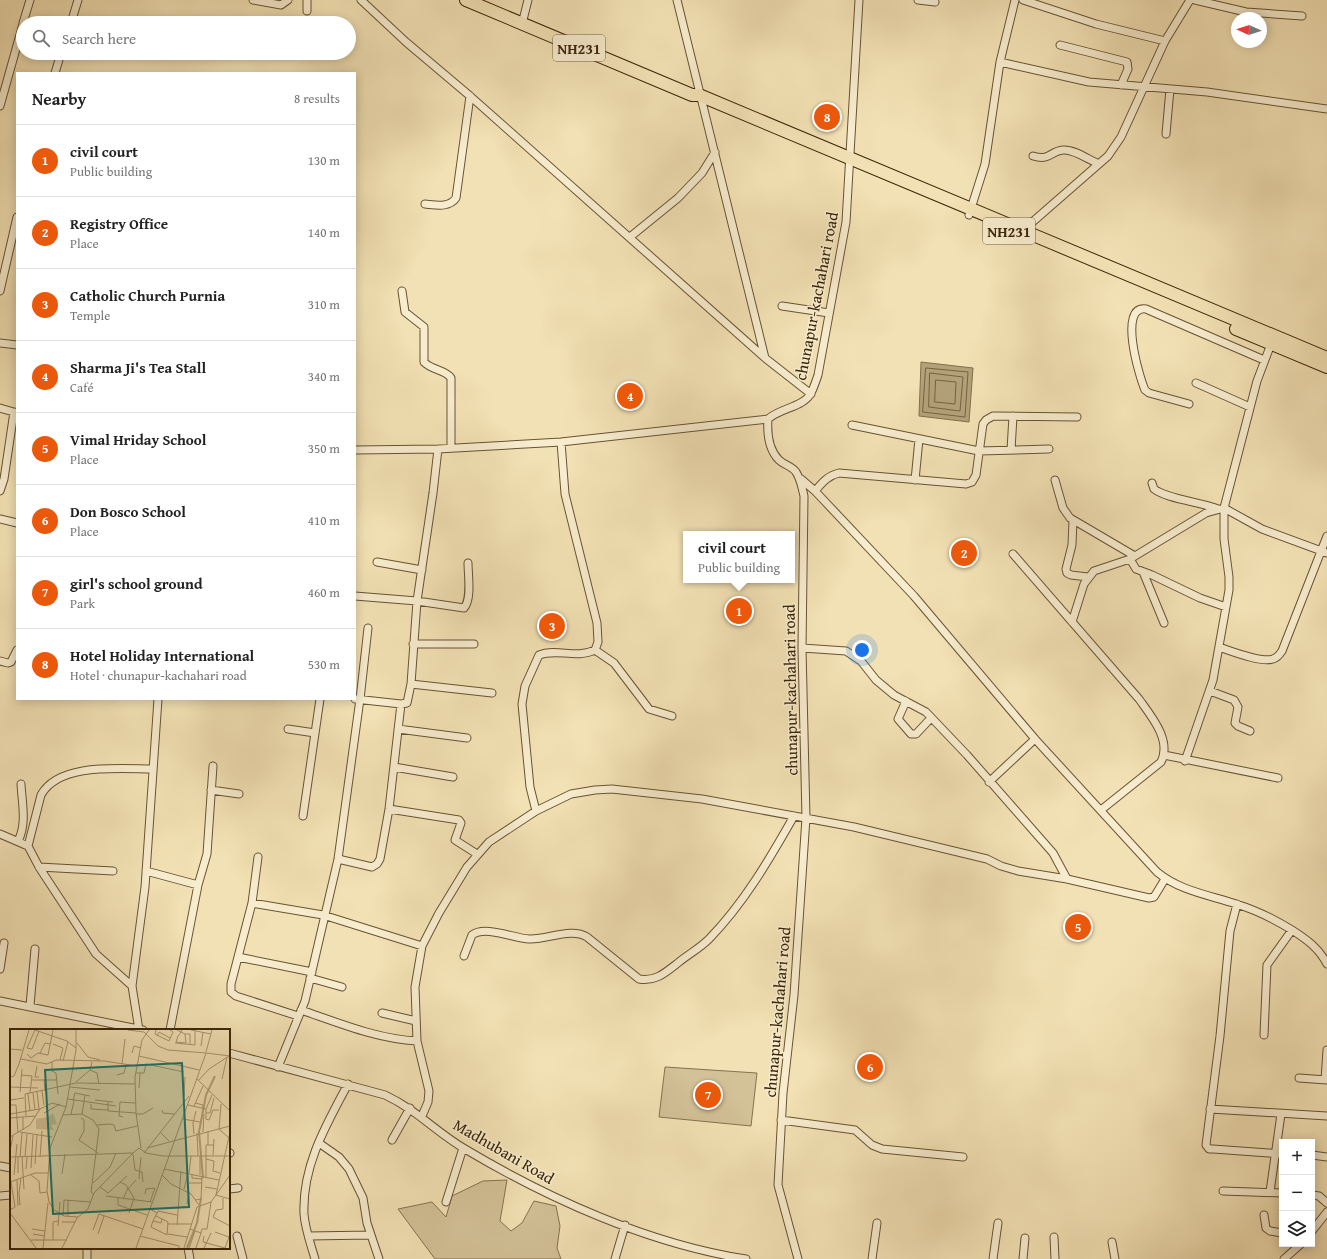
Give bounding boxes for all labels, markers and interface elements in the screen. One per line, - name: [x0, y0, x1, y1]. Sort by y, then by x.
- north arrow: [1231, 12, 1267, 48]
- search box: [16, 16, 356, 60]
- icon: search: [30, 27, 52, 49]
- text: Search here: [62, 28, 136, 49]
- road number: NH231: [553, 35, 605, 61]
- text: Nearby: [32, 86, 86, 111]
- text: 8 results: [294, 89, 340, 108]
- pin: 8: [814, 102, 840, 132]
- text: civil court: [70, 141, 138, 162]
- text: 1: [42, 151, 48, 170]
- text: 130 m: [308, 151, 340, 170]
- text: Public building: [70, 162, 152, 181]
- street label: chunapur-kachahari road: [788, 209, 844, 382]
- text: Registry Office: [70, 213, 168, 234]
- road number: NH231: [983, 218, 1035, 244]
- text: 2: [42, 223, 48, 242]
- text: 140 m: [308, 223, 340, 242]
- text: Place: [70, 234, 99, 253]
- text: Catholic Church Purnia: [70, 285, 225, 306]
- text: 3: [42, 295, 48, 314]
- text: 310 m: [308, 295, 340, 314]
- text: Temple: [70, 306, 110, 325]
- text: Sharma Ji's Tea Stall: [70, 357, 206, 378]
- text: 4: [42, 367, 48, 386]
- text: 340 m: [308, 367, 340, 386]
- text: Café: [70, 378, 93, 397]
- pin: 4: [617, 381, 643, 411]
- text: Vimal Hriday School: [70, 429, 206, 450]
- text: 5: [42, 439, 48, 458]
- text: 350 m: [308, 439, 340, 458]
- text: Place: [70, 450, 99, 469]
- text: Don Bosco School: [70, 501, 186, 522]
- text: 6: [42, 511, 48, 530]
- text: 410 m: [308, 511, 340, 530]
- text: Place: [70, 522, 99, 541]
- popup: [683, 531, 795, 583]
- text: civil court: [698, 537, 766, 558]
- pin: 2: [951, 538, 977, 568]
- text: Public building: [698, 558, 780, 577]
- text: girl's school ground: [70, 573, 203, 594]
- text: 7: [42, 583, 48, 602]
- text: 460 m: [308, 583, 340, 602]
- text: Park: [70, 594, 95, 613]
- pin: 1: [726, 596, 752, 626]
- street label: chunapur-kachahari road: [776, 604, 803, 776]
- pin: 3: [539, 611, 565, 641]
- your location: [852, 640, 872, 660]
- text: Hotel Holiday International: [70, 645, 254, 666]
- text: 8: [42, 655, 48, 674]
- text: 530 m: [308, 655, 340, 674]
- text: Hotel · chunapur-kachahari road: [70, 666, 247, 685]
- pin: 5: [1065, 912, 1091, 942]
- street label: chunapur-kachahari road: [758, 925, 796, 1098]
- inset map: [10, 1029, 230, 1249]
- pin: 6: [857, 1052, 883, 1082]
- pin: 7: [695, 1080, 721, 1110]
- street label: Madhubani Road: [449, 1112, 559, 1190]
- map controls: [1279, 1139, 1315, 1247]
- button: +: [1279, 1139, 1315, 1175]
- button: −: [1279, 1175, 1315, 1211]
- button: layers: [1279, 1211, 1315, 1247]

